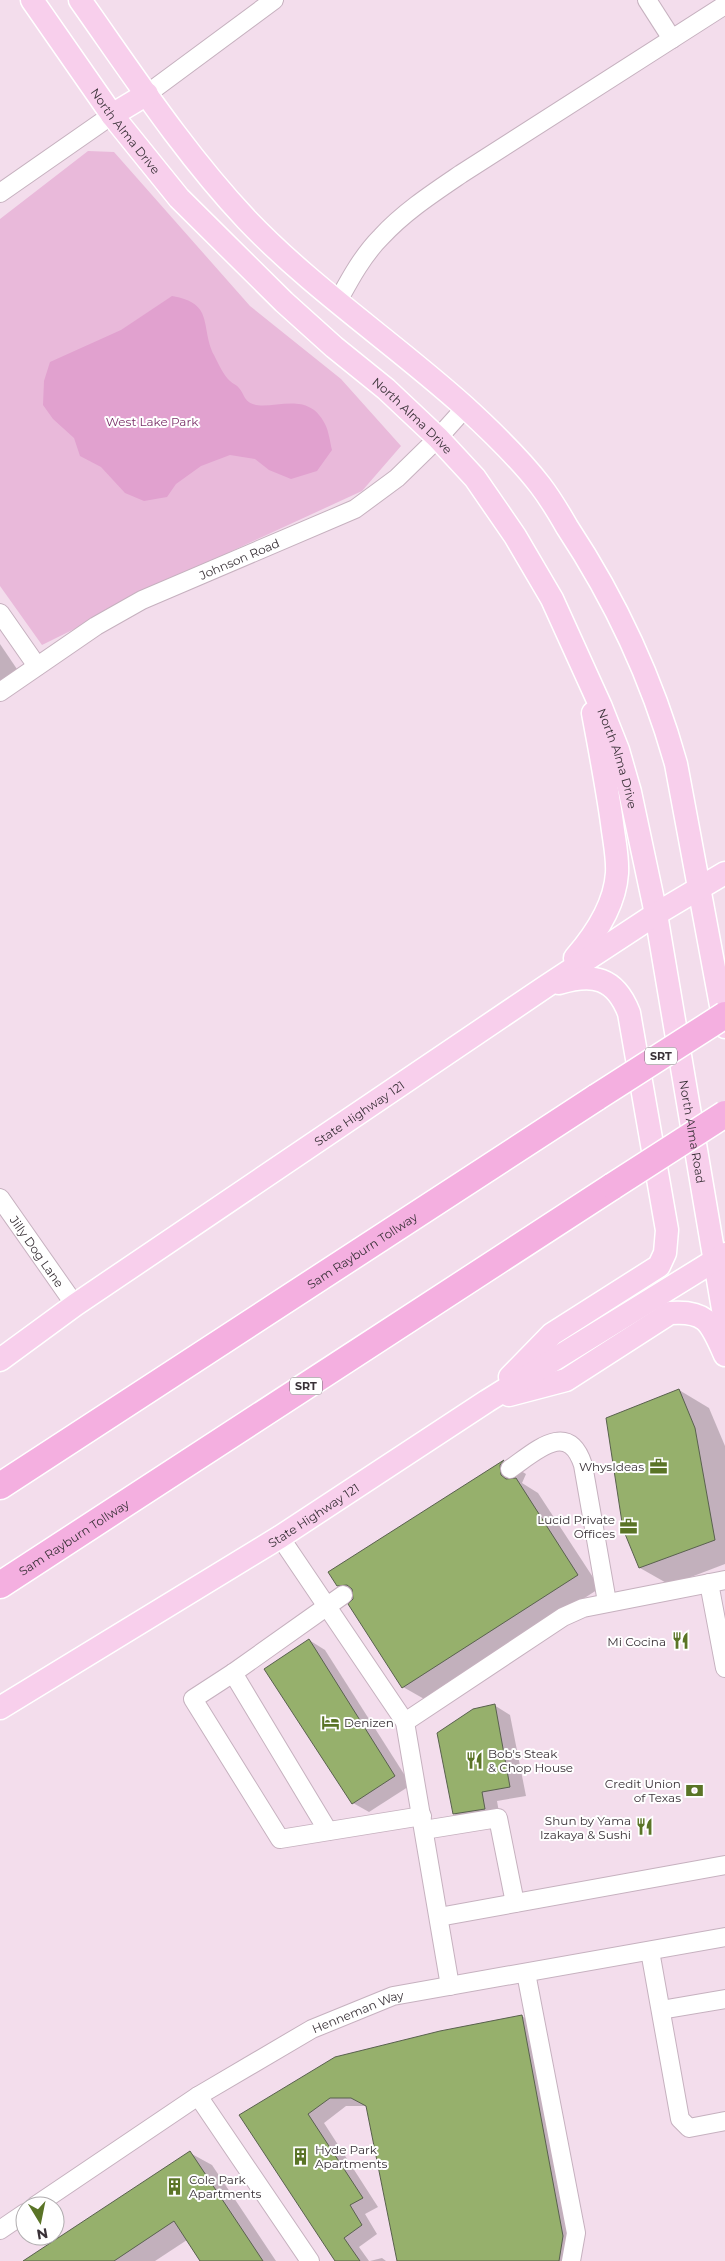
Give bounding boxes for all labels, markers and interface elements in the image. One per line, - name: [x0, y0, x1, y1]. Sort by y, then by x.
- street label: North Alma Drive: [88, 85, 164, 177]
- street label: North Alma Drive: [370, 374, 456, 457]
- park label: West Lake Park: [106, 414, 199, 429]
- street label: Johnson Road: [196, 535, 282, 583]
- street label: North Alma Drive: [595, 706, 641, 810]
- road number: SRT: [645, 1048, 677, 1064]
- street label: State Highway 121: [311, 1077, 407, 1149]
- street label: North Alma Road: [677, 1079, 709, 1184]
- street label: Sam Rayburn Tollway: [304, 1209, 420, 1292]
- street label: Jilly Dog Lane: [7, 1212, 67, 1290]
- road number: SRT: [290, 1378, 322, 1394]
- office icon: WhysIdeas: [648, 1456, 668, 1476]
- place label: WhysIdeas: [579, 1459, 644, 1474]
- street label: State Highway 121: [265, 1480, 362, 1550]
- street label: Sam Rayburn Tollway: [16, 1495, 132, 1578]
- place label: Lucid Private Offices: [537, 1512, 615, 1541]
- office icon: Lucid Private Offices: [619, 1516, 639, 1536]
- restaurant icon: Mi Cocina: [670, 1631, 690, 1651]
- place label: Mi Cocina: [607, 1634, 666, 1649]
- hotel icon: Denizen: [320, 1712, 340, 1732]
- place label: Denizen: [344, 1715, 394, 1730]
- place label: Bob's Steak & Chop House: [488, 1746, 573, 1775]
- restaurant icon: Bob's Steak & Chop House: [464, 1750, 484, 1770]
- place label: Credit Union of Texas: [605, 1776, 681, 1805]
- bank icon: Credit Union of Texas: [685, 1780, 705, 1800]
- place label: Shun by Yama Izakaya & Sushi: [540, 1813, 631, 1842]
- restaurant icon: Shun by Yama Izakaya & Sushi: [635, 1817, 655, 1837]
- street label: Henneman Way: [309, 1987, 405, 2036]
- place label: Hyde Park Apartments: [315, 2142, 388, 2171]
- building icon: Hyde Park Apartments: [291, 2146, 311, 2166]
- place label: Cole Park Apartments: [189, 2172, 262, 2201]
- building icon: Cole Park Apartments: [165, 2176, 185, 2196]
- north arrow: [15, 2196, 65, 2246]
- text: N: [35, 2224, 49, 2244]

